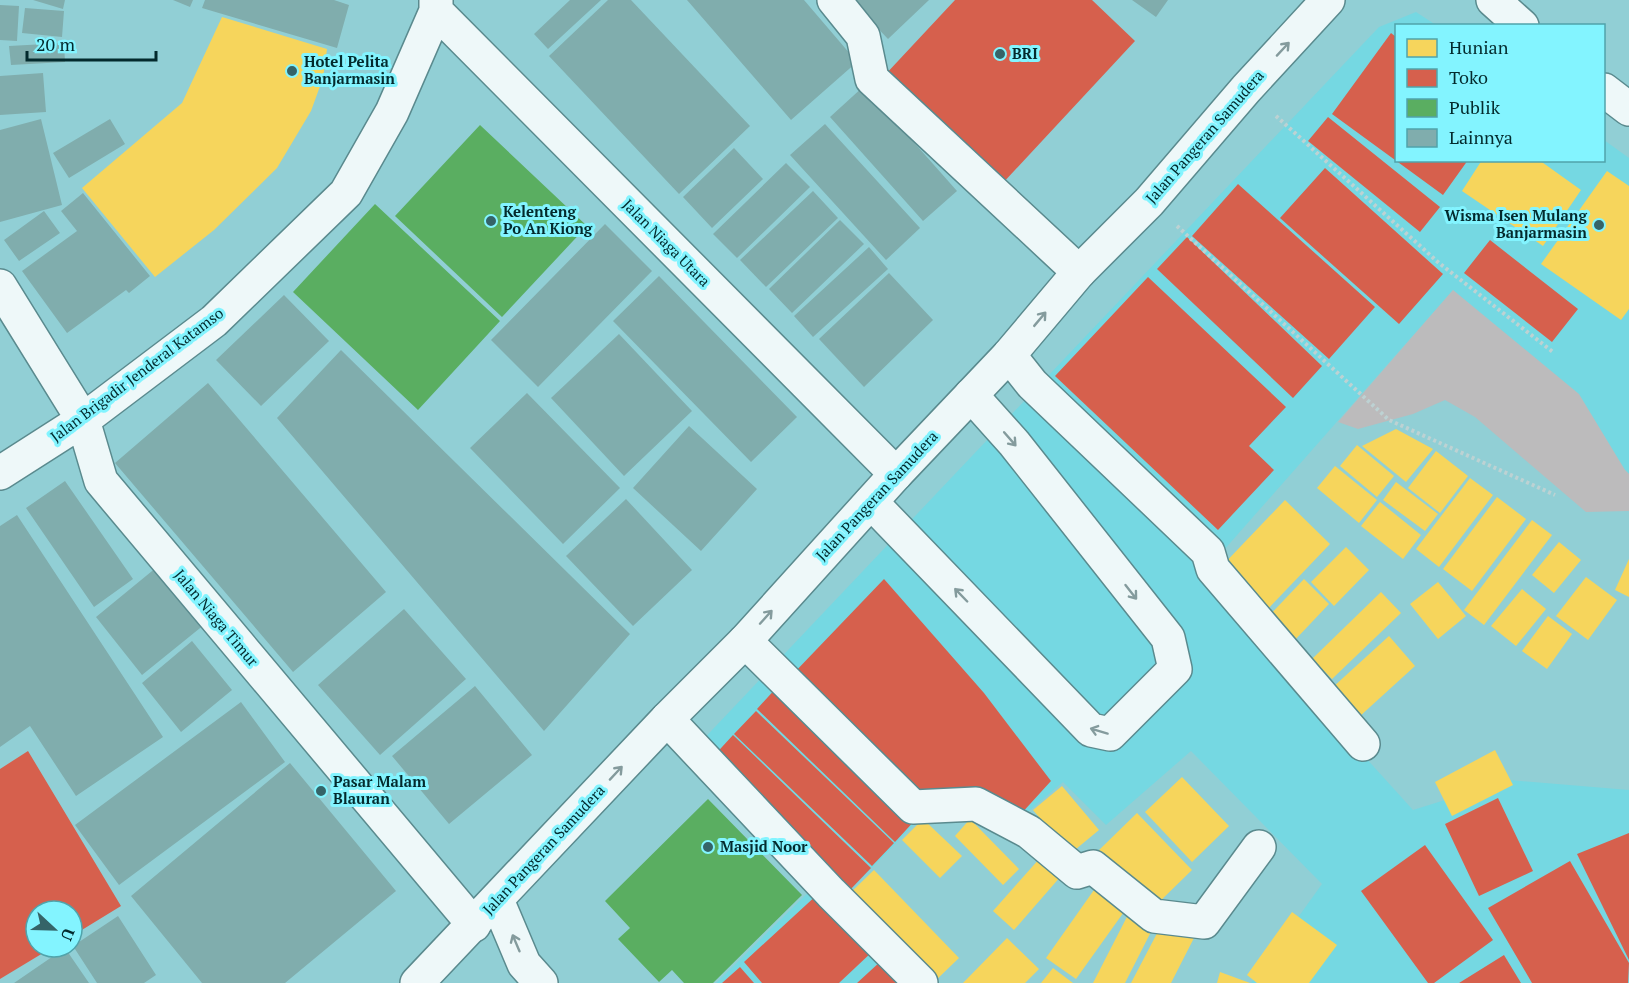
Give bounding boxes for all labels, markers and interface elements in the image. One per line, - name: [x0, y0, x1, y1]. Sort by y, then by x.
- scale bar: [27, 24, 156, 62]
- legend: [1395, 24, 1605, 162]
- text: 20 m: [36, 32, 76, 56]
- text: Hunian: [1449, 35, 1509, 59]
- one-way arrow: [1276, 42, 1290, 57]
- place label: BRI: [1012, 43, 1038, 63]
- marker: BRI: [993, 47, 1007, 61]
- place label: Hotel Pelita Banjarmasin: [304, 51, 395, 88]
- marker: Hotel Pelita Banjarmasin: [285, 64, 299, 78]
- street label: Jalan Pangeran Samudera: [1141, 65, 1268, 207]
- text: Toko: [1449, 65, 1488, 89]
- text: Publik: [1449, 95, 1501, 119]
- text: Lainnya: [1449, 125, 1513, 149]
- street label: Jalan Niaga Utara: [619, 194, 715, 291]
- place label: Kelenteng Po An Kiong: [503, 201, 593, 238]
- place label: Wisma Isen Mulang Banjarmasin: [1445, 205, 1588, 242]
- marker: Kelenteng Po An Kiong: [484, 214, 498, 228]
- marker: Wisma Isen Mulang Banjarmasin: [1592, 218, 1606, 232]
- street label: Jalan Brigadir Jenderal Katamso: [46, 303, 227, 446]
- one-way arrow: [1033, 312, 1047, 327]
- street label: Jalan Pangeran Samudera: [811, 426, 942, 564]
- one-way arrow: [1003, 431, 1017, 446]
- street label: Jalan Niaga Timur: [170, 565, 263, 670]
- one-way arrow: [1124, 583, 1137, 599]
- one-way arrow: [954, 588, 969, 603]
- one-way arrow: [759, 610, 773, 625]
- one-way arrow: [1090, 725, 1109, 736]
- one-way arrow: [609, 765, 624, 780]
- place label: Pasar Malam Blauran: [333, 771, 426, 808]
- street label: Jalan Pangeran Samudera: [478, 780, 609, 918]
- marker: Pasar Malam Blauran: [314, 784, 328, 798]
- place label: Masjid Noor: [720, 836, 808, 856]
- marker: Masjid Noor: [701, 840, 715, 854]
- north arrow: [24, 899, 84, 959]
- text: U: [55, 925, 80, 945]
- one-way arrow: [510, 935, 521, 953]

